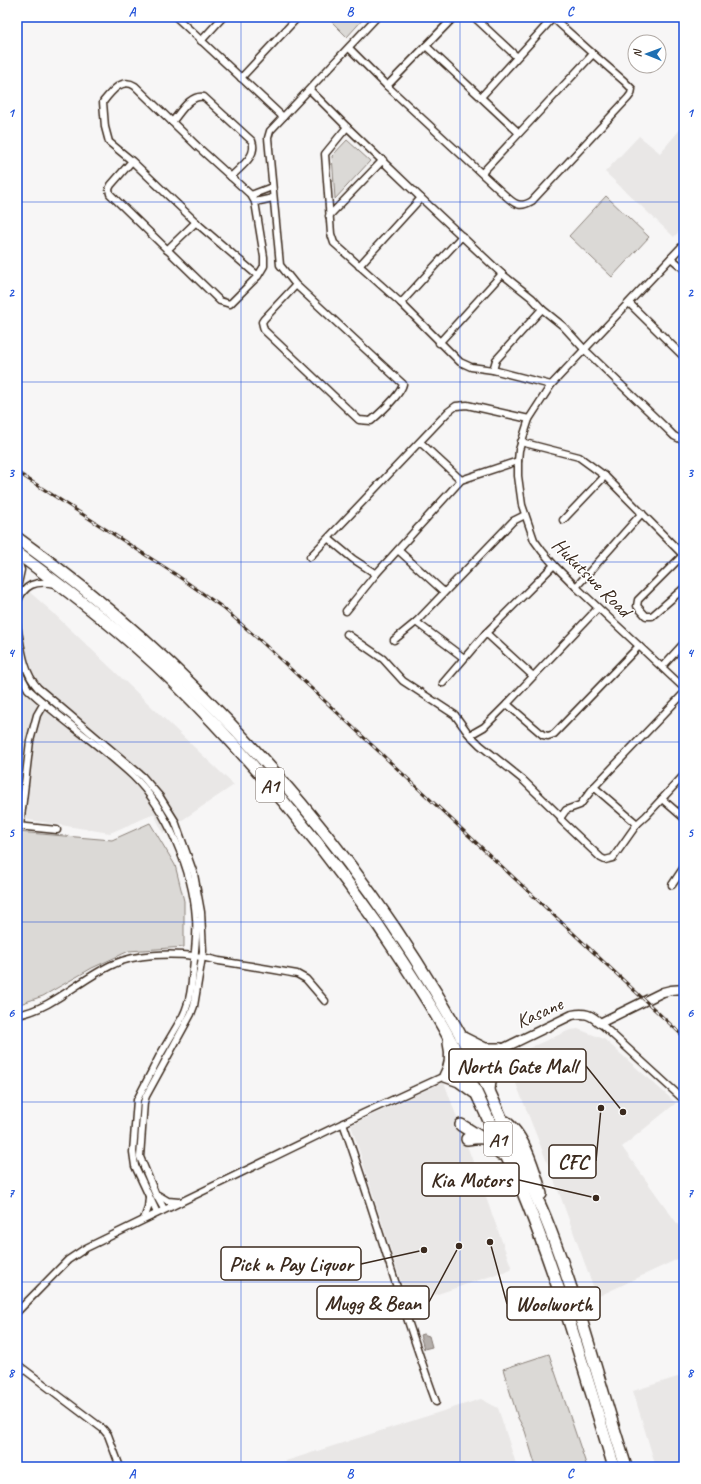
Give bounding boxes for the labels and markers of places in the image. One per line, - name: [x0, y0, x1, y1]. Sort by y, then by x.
- callout: North Gate Mall: [449, 1049, 586, 1082]
- callout: CFC: [549, 1145, 596, 1178]
- callout: Kia Motors: [422, 1163, 519, 1196]
- callout: Pick n Pay Liquor: [221, 1247, 361, 1280]
- callout: Mugg & Bean: [317, 1286, 429, 1319]
- callout: Woolworth: [507, 1287, 600, 1320]

